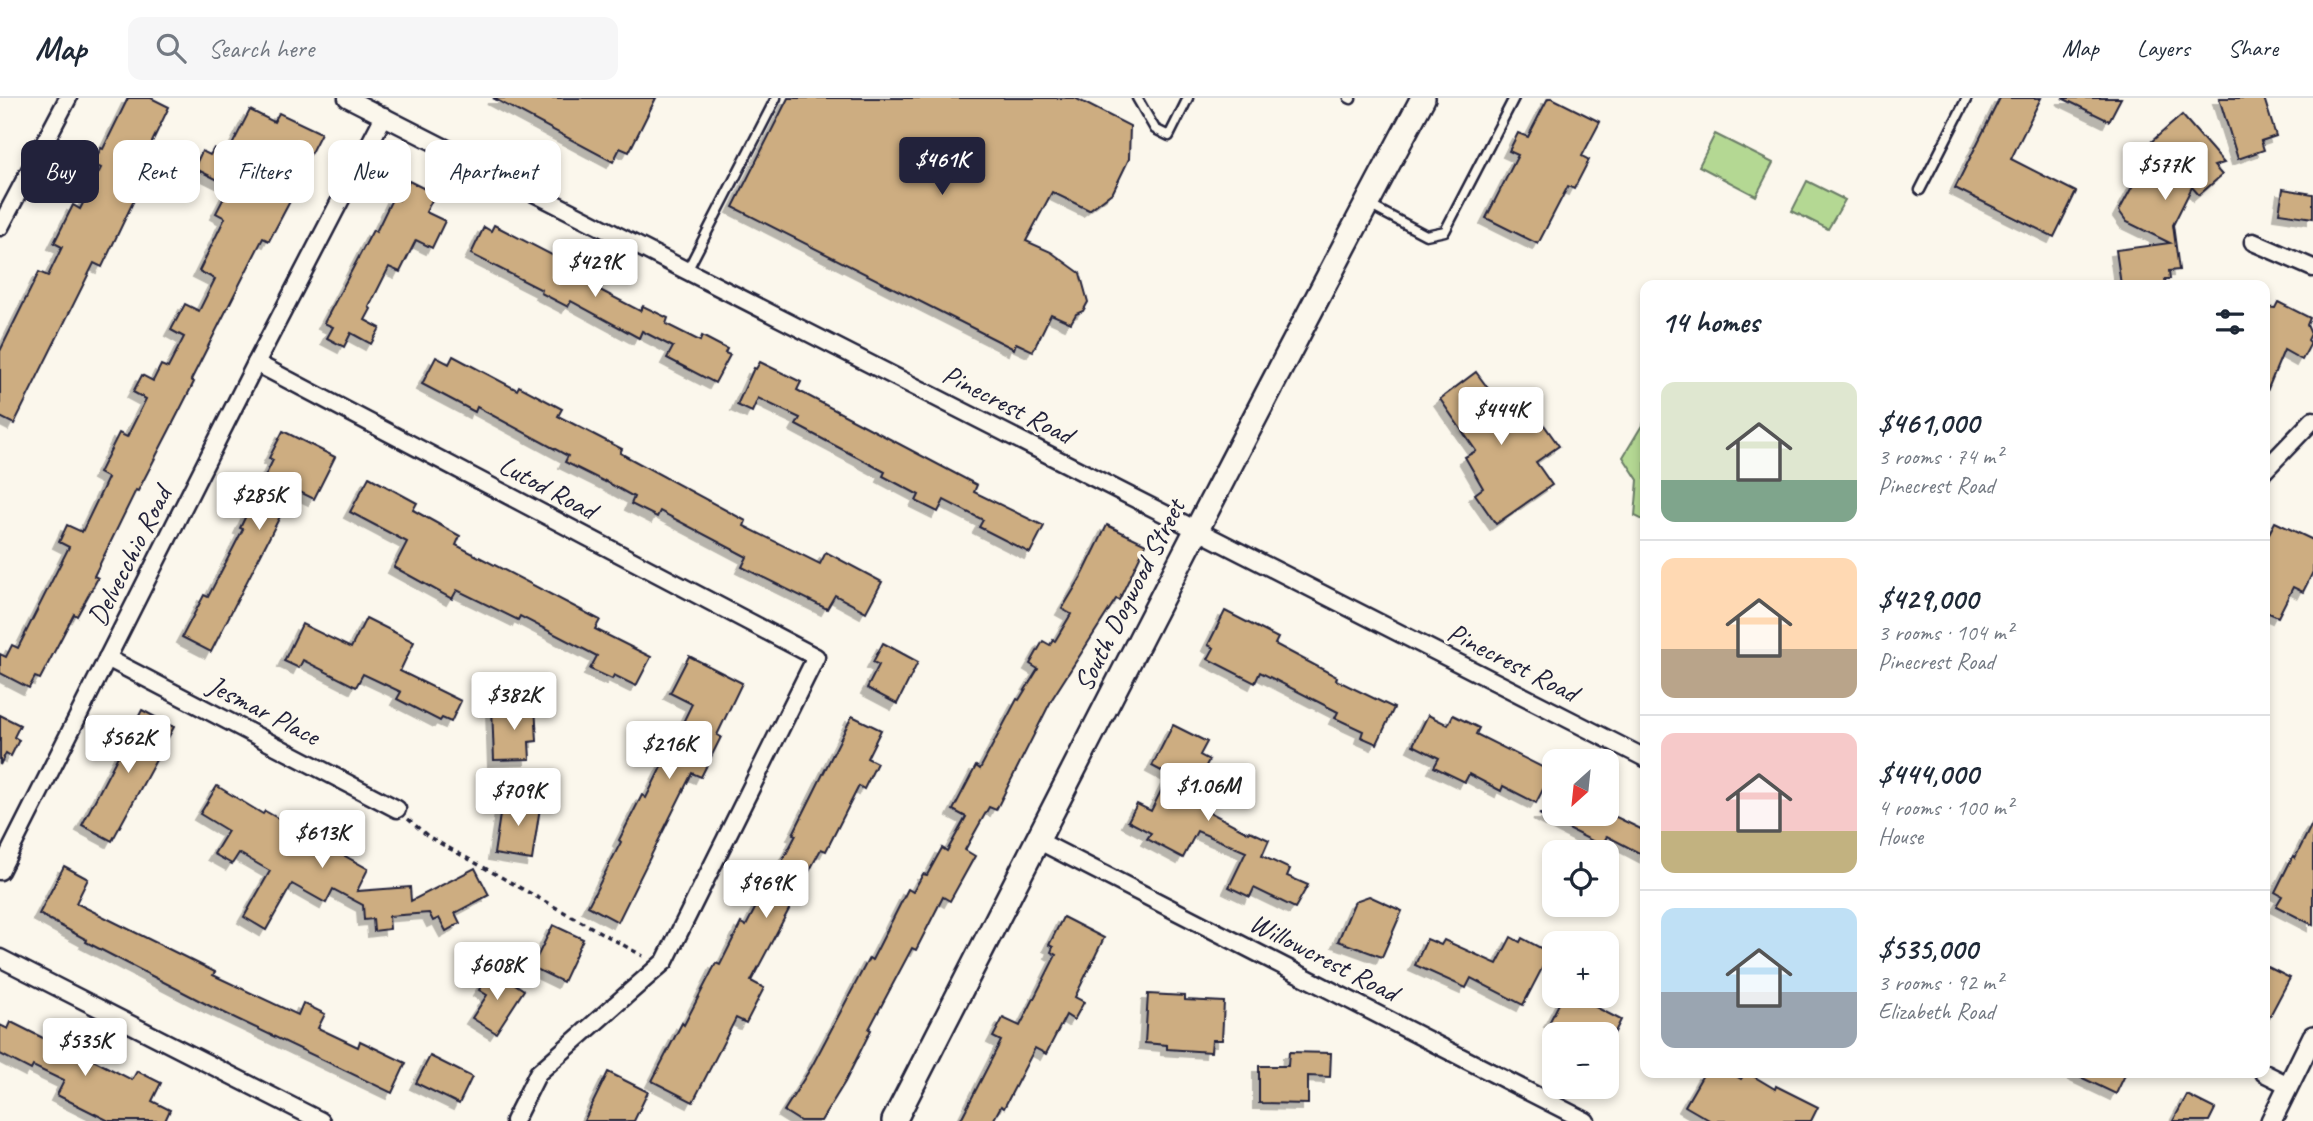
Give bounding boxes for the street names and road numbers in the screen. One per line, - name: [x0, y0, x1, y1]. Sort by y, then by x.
- street label: Pinecrest Road: [937, 356, 1083, 454]
- street label: Lutod Road: [493, 447, 606, 529]
- street label: Delvecchio Road: [79, 477, 181, 631]
- street label: South Dogwood Street: [1066, 491, 1194, 697]
- street label: Pinecrest Road: [1442, 614, 1588, 712]
- street label: Jesmar Place: [201, 666, 327, 754]
- street label: Willowcrest Road: [1244, 905, 1408, 1011]

